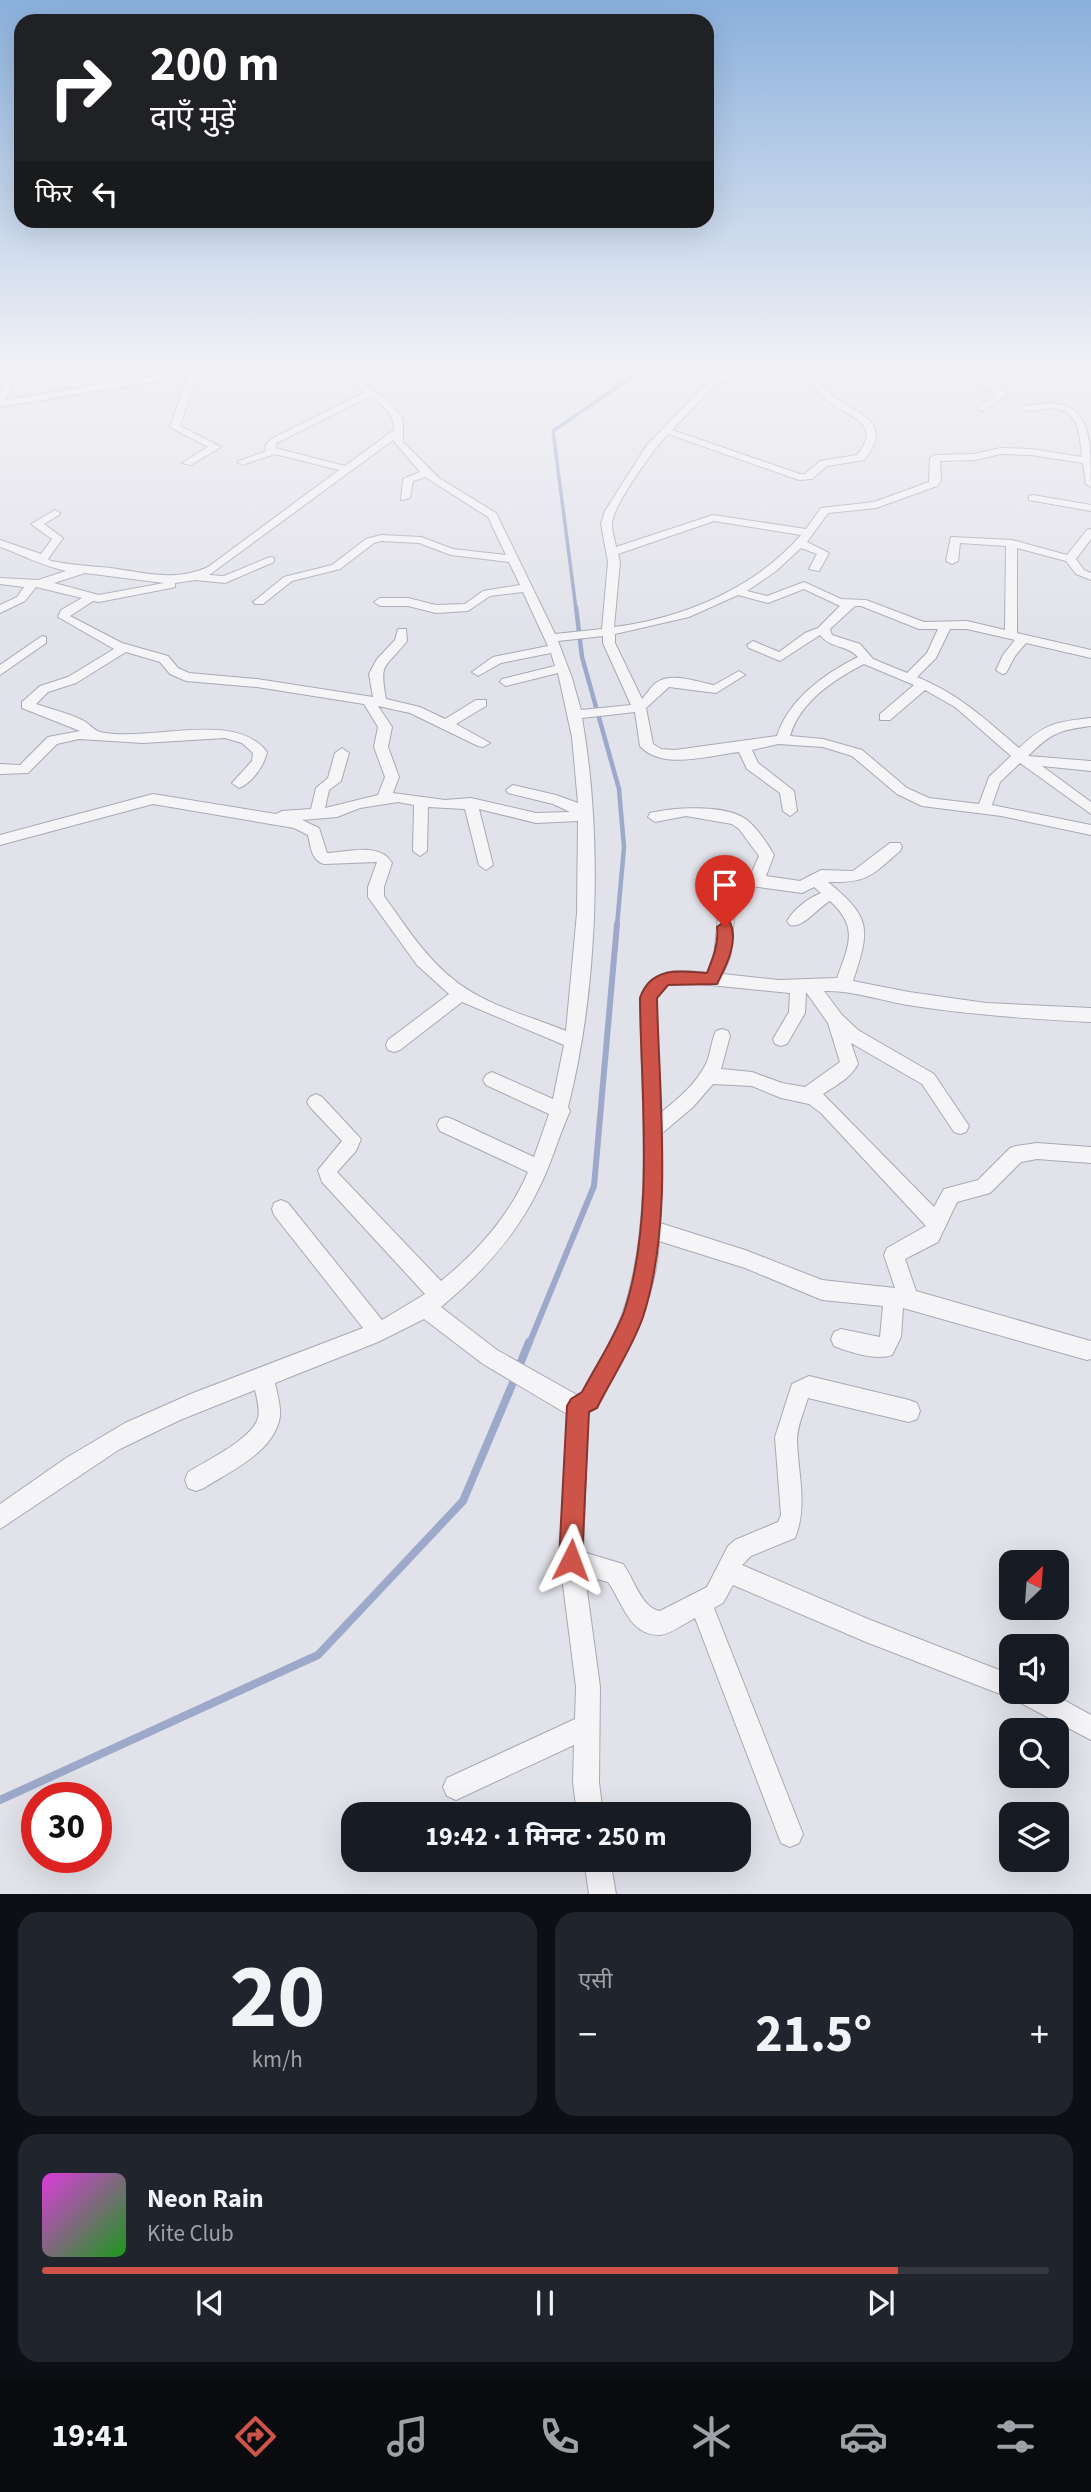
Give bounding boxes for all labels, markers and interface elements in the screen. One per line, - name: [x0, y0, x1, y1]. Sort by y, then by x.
- text: 200 m: [150, 30, 279, 100]
- icon: right: [35, 42, 126, 133]
- text: दाएँ मुड़ें: [150, 95, 236, 141]
- text: फिर: [35, 175, 72, 212]
- icon: left: [86, 175, 124, 213]
- pin: [695, 855, 755, 927]
- icon: arrive: [706, 866, 744, 904]
- position arrow: [534, 1523, 608, 1597]
- north arrow: [999, 1550, 1069, 1620]
- map controls: [999, 1550, 1069, 1872]
- button: sound: [999, 1634, 1069, 1704]
- button: search: [999, 1718, 1069, 1788]
- speed limit sign: 30: [21, 1782, 112, 1873]
- button: layers: [999, 1802, 1069, 1872]
- text: 19:42 · 1 मिनट · 250 m: [425, 1818, 667, 1855]
- text: 20: [229, 1933, 325, 2062]
- text: एसी: [579, 1964, 613, 1997]
- text: 21.5°: [755, 1998, 872, 2072]
- text: −: [579, 2008, 597, 2062]
- text: +: [1030, 2008, 1049, 2062]
- text: km/h: [252, 2043, 303, 2076]
- text: Neon Rain: [147, 2180, 264, 2217]
- text: Kite Club: [147, 2217, 234, 2250]
- icon: previous: [191, 2284, 229, 2322]
- icon: pause: [526, 2284, 564, 2322]
- icon: next: [862, 2284, 900, 2322]
- icon: directions: [231, 2412, 280, 2461]
- icon: music: [383, 2412, 432, 2461]
- icon: phone: [535, 2412, 584, 2461]
- icon: climate: [687, 2412, 736, 2461]
- icon: car: [839, 2412, 888, 2461]
- icon: filters: [991, 2412, 1040, 2461]
- text: 19:41: [51, 2413, 129, 2459]

